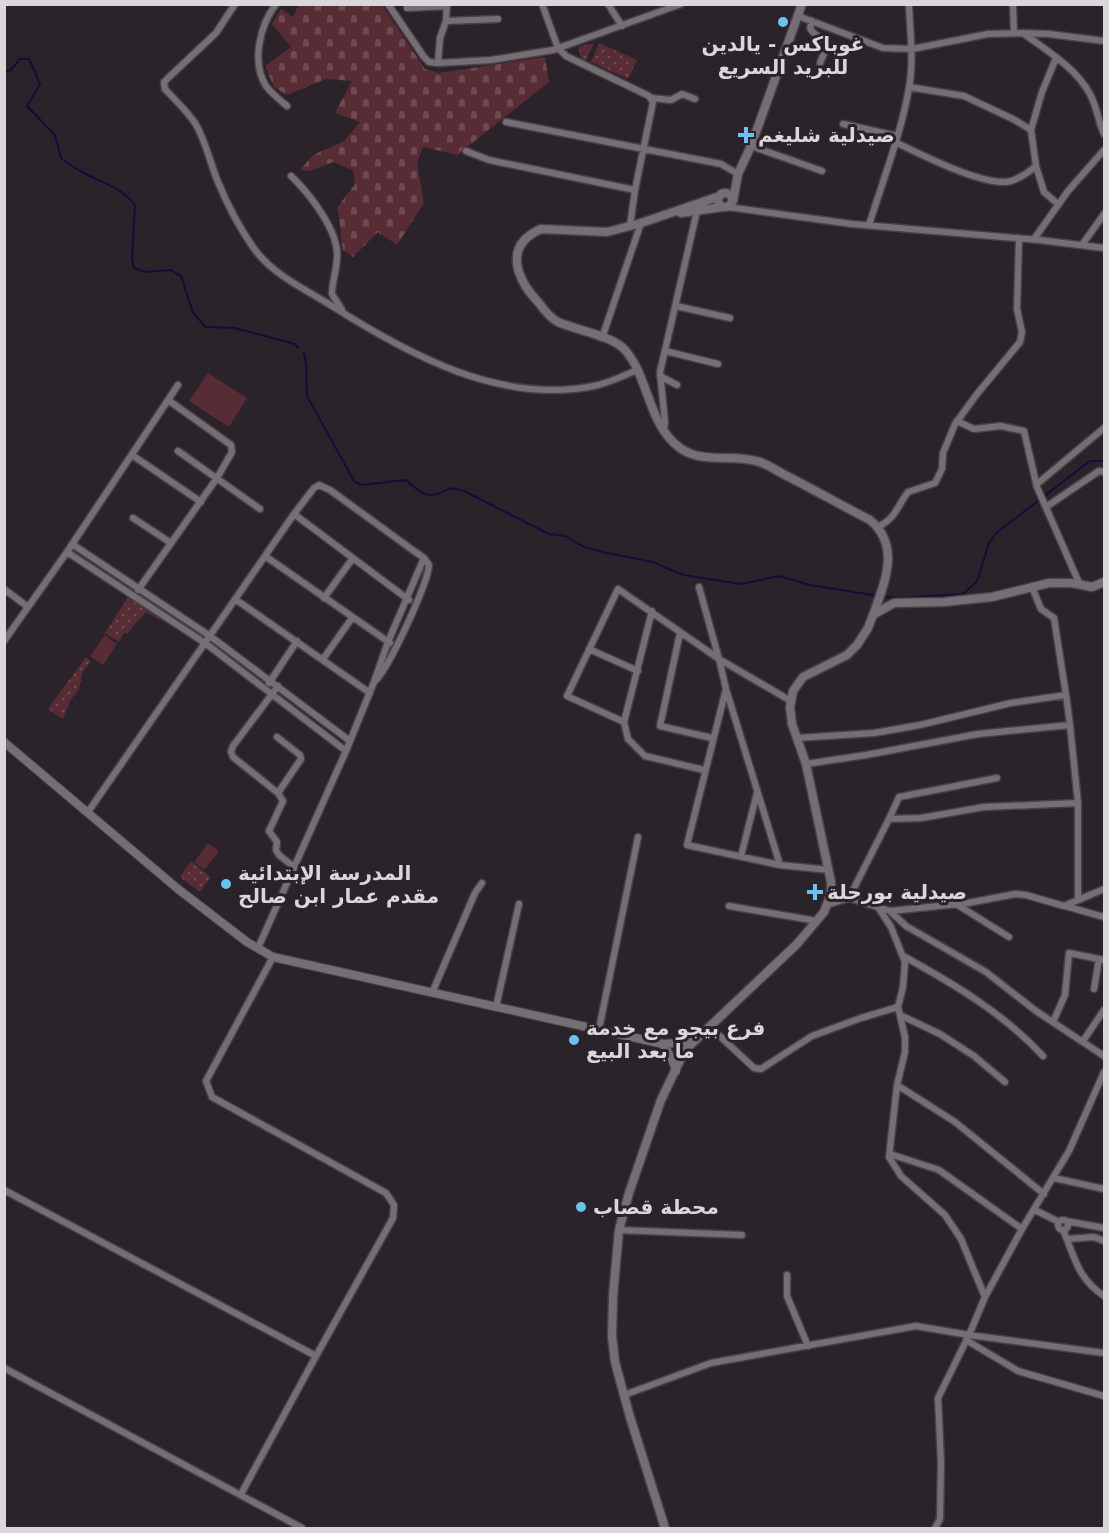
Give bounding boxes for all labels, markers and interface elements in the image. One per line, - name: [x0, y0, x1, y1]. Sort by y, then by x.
- marker: غوباكس - يالدين للبريد السريع: [776, 15, 790, 29]
- place label: غوباكس - يالدين للبريد السريع: [702, 32, 864, 79]
- place label: صيدلية شليغم: [758, 123, 895, 147]
- marker: صيدلية شليغم: [739, 128, 753, 142]
- place label: المدرسة الإبتدائية مقدم عمار ابن صالح: [238, 861, 439, 908]
- marker: المدرسة الإبتدائية مقدم عمار ابن صالح: [219, 877, 233, 891]
- place label: صيدلية بورحلة: [827, 880, 967, 904]
- marker: صيدلية بورحلة: [808, 885, 822, 899]
- place label: فرع بيجو مع خدمة ما بعد البيع: [586, 1016, 765, 1063]
- marker: فرع بيجو مع خدمة ما بعد البيع: [567, 1033, 581, 1047]
- place label: محطة قصاب: [593, 1195, 719, 1219]
- marker: محطة قصاب: [574, 1200, 588, 1214]

